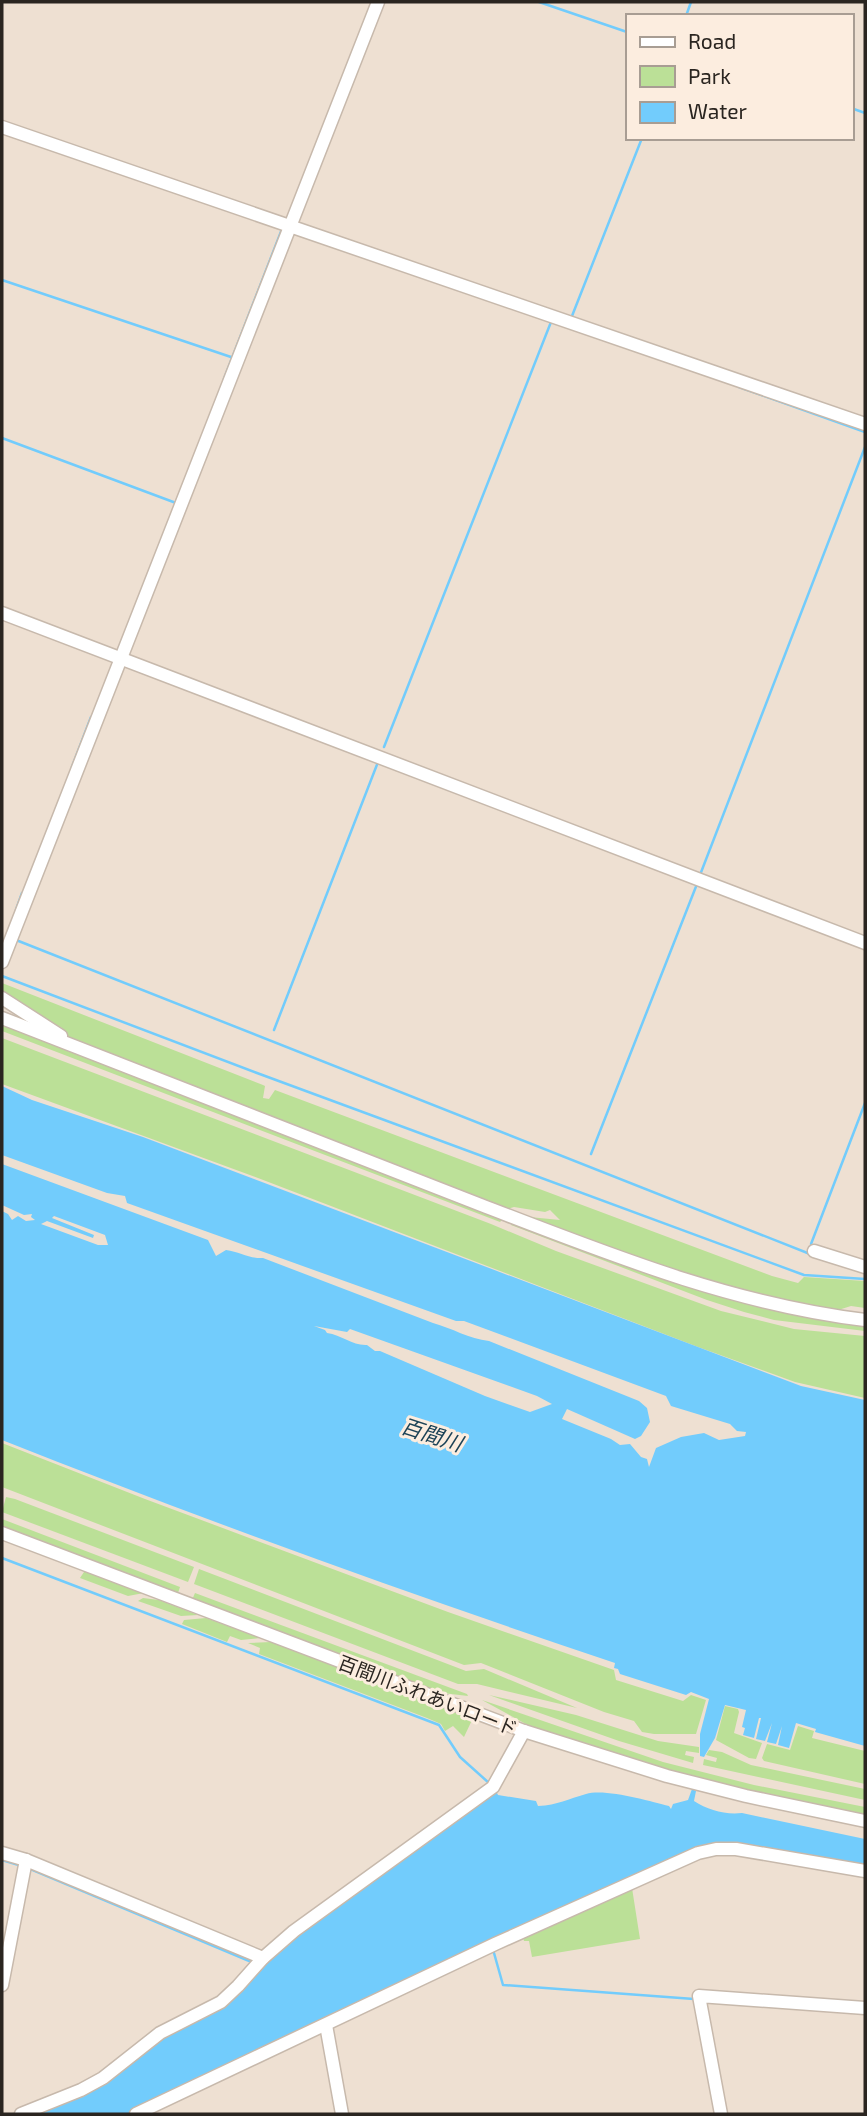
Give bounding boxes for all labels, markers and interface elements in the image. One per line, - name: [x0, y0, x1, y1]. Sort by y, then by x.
- legend: [626, 14, 853, 140]
- text: Road: [688, 28, 736, 53]
- text: Park: [688, 63, 731, 88]
- text: Water: [688, 98, 747, 123]
- water label: 百間川: [398, 1412, 468, 1456]
- street label: 百間川ふれあいロード: [335, 1650, 521, 1740]

